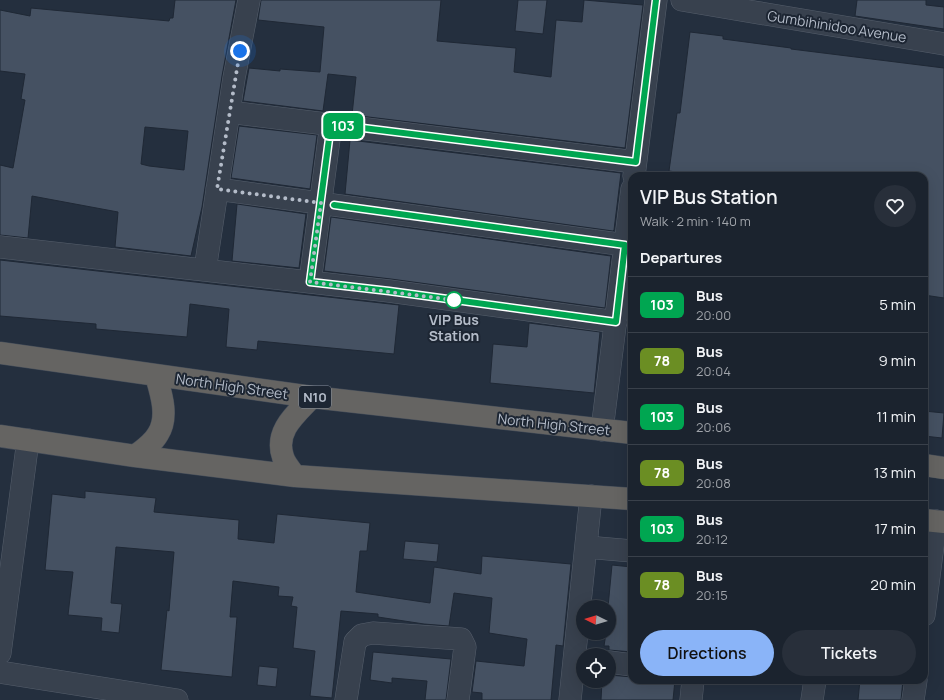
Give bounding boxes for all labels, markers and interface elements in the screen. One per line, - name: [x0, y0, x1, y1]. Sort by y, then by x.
- street label: Gumbihinidoo Avenue: [766, 6, 908, 46]
- your location: [230, 41, 250, 61]
- line badge: 103: [320, 113, 366, 139]
- text: 103: [331, 116, 355, 135]
- text: VIP Bus Station: [640, 184, 778, 210]
- button: heart: [874, 185, 916, 227]
- text: Walk · 2 min · 140 m: [640, 212, 751, 230]
- text: Departures: [640, 247, 722, 268]
- text: Bus: [696, 285, 723, 306]
- marker: VIP Bus Station: [445, 291, 463, 309]
- text: 5 min: [879, 294, 916, 315]
- text: 103: [650, 295, 674, 314]
- text: 20:00: [696, 306, 731, 324]
- place label: VIP Bus Station: [429, 310, 479, 345]
- text: Bus: [696, 341, 723, 362]
- text: 9 min: [879, 350, 916, 371]
- text: 78: [654, 351, 670, 370]
- text: 20:04: [696, 362, 731, 380]
- street label: North High Street: [175, 369, 290, 403]
- road number: N10: [299, 386, 331, 408]
- text: Bus: [696, 397, 723, 418]
- text: 11 min: [876, 406, 916, 427]
- text: 103: [650, 407, 674, 426]
- street label: North High Street: [497, 409, 612, 439]
- text: 20:06: [696, 418, 731, 436]
- text: Bus: [696, 453, 723, 474]
- text: 13 min: [874, 462, 916, 483]
- text: 78: [654, 463, 670, 482]
- text: 20:08: [696, 474, 731, 492]
- text: Bus: [696, 509, 723, 530]
- text: 17 min: [874, 518, 916, 539]
- text: 103: [650, 519, 674, 538]
- text: 20:12: [696, 530, 728, 548]
- text: Bus: [696, 565, 723, 586]
- text: 20 min: [870, 574, 916, 595]
- text: 78: [654, 575, 670, 594]
- text: 20:15: [696, 586, 728, 604]
- north arrow: [576, 600, 616, 640]
- map controls: [576, 600, 616, 688]
- button: Directions: [640, 630, 774, 676]
- button: Tickets: [782, 630, 916, 676]
- button: locate: [576, 648, 616, 688]

